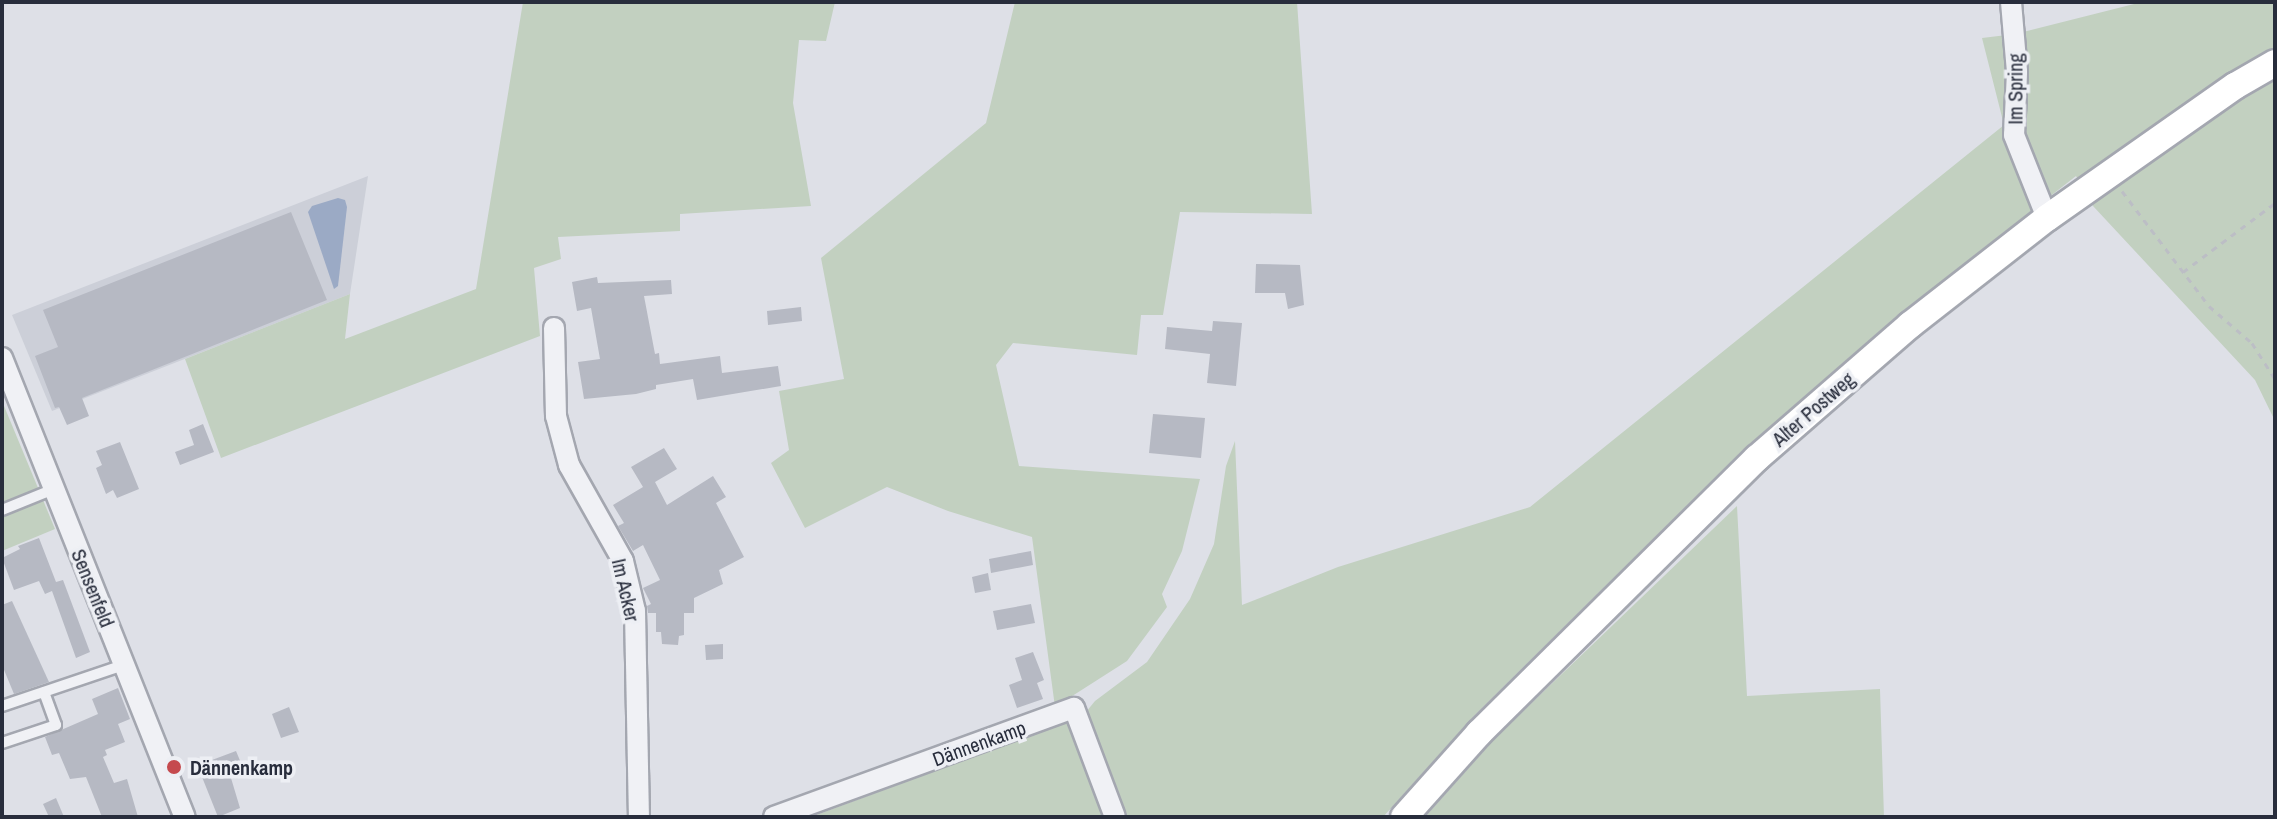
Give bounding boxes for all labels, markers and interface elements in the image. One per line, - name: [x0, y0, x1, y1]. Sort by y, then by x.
- street label: Im Spring: [2003, 53, 2027, 125]
- street label: Alter Postweg: [1767, 367, 1859, 451]
- street label: Sensenfeld: [67, 545, 119, 631]
- street label: Im Acker: [607, 556, 645, 624]
- street label: Dännenkamp: [929, 715, 1029, 771]
- place label: Dännenkamp: [190, 755, 293, 779]
- marker: Dännenkamp: [165, 758, 183, 776]

